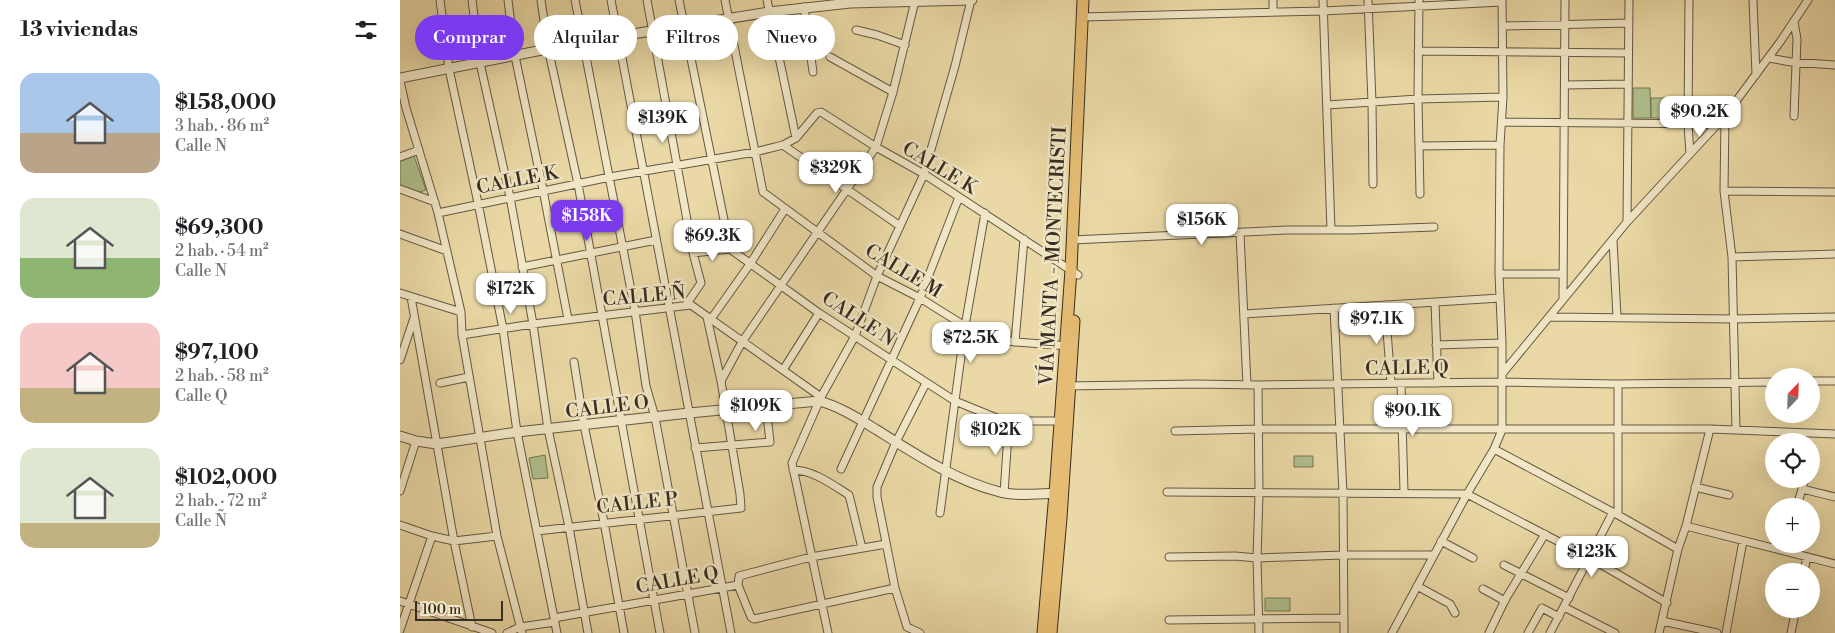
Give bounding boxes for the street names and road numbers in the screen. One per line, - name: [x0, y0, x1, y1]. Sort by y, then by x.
- street label: VÍA MANTA - MONTECRISTI: [1033, 126, 1072, 387]
- street label: CALLE K: [898, 136, 982, 200]
- street label: CALLE K: [474, 160, 561, 200]
- street label: CALLE M: [861, 239, 947, 303]
- street label: CALLE Ñ: [602, 278, 686, 312]
- street label: CALLE N: [817, 286, 900, 351]
- street label: CALLE Q: [1365, 355, 1449, 381]
- street label: CALLE O: [564, 390, 650, 424]
- street label: CALLE P: [595, 487, 679, 519]
- street label: CALLE Q: [634, 561, 721, 599]

